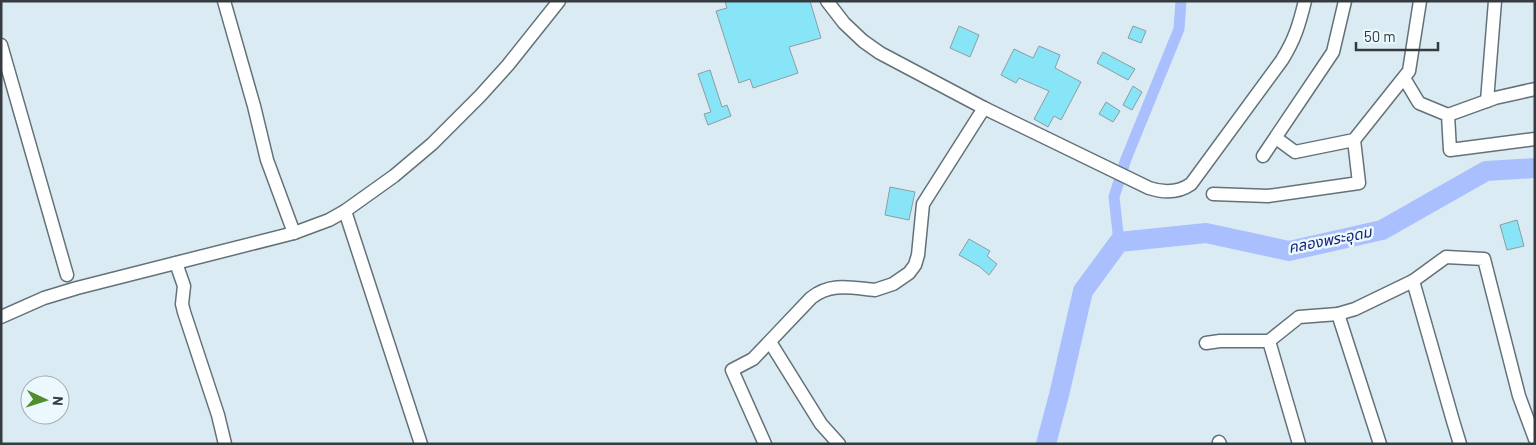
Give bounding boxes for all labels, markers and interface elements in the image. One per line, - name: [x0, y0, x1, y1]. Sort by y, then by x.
- scale bar: [1356, 20, 1438, 52]
- text: 50 m: [1364, 27, 1396, 45]
- water label: คลองพระอุดม: [1287, 222, 1375, 257]
- north arrow: [20, 375, 70, 425]
- text: N: [50, 396, 67, 406]

